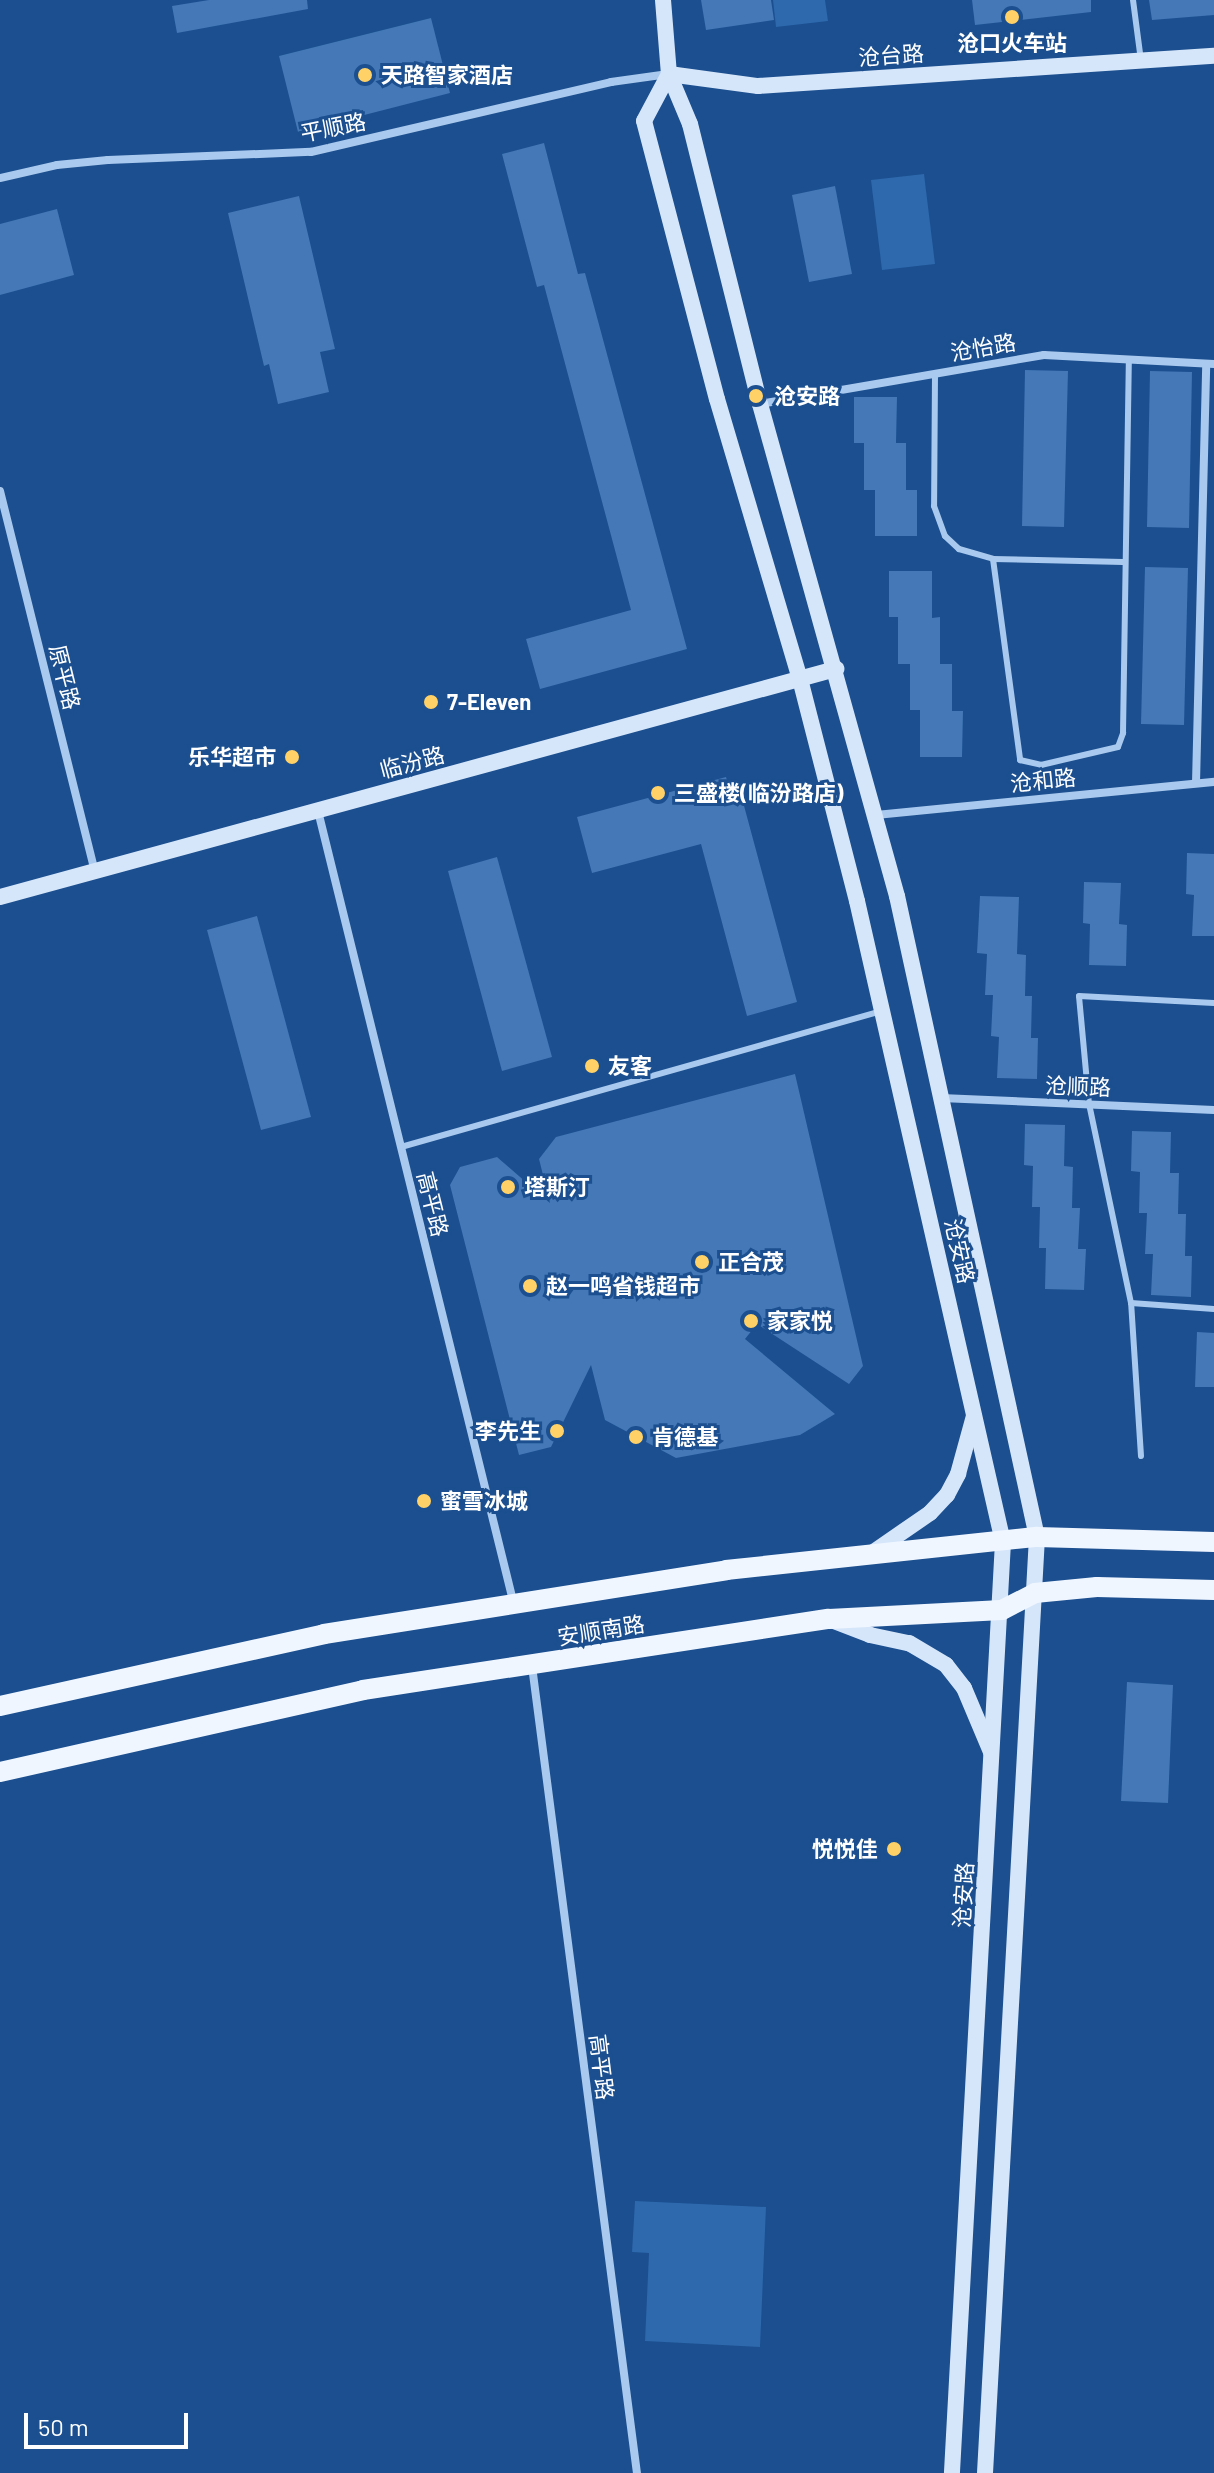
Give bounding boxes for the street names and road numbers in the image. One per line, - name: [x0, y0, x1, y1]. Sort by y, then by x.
- street label: 沧台路: [857, 40, 925, 70]
- street label: 平顺路: [298, 108, 368, 146]
- street label: 沧怡路: [948, 328, 1018, 366]
- street label: 原平路: [44, 642, 86, 712]
- street label: 临汾路: [377, 741, 447, 783]
- street label: 沧和路: [1009, 763, 1077, 797]
- street label: 沧顺路: [1045, 1072, 1111, 1100]
- street label: 高平路: [412, 1169, 454, 1239]
- street label: 沧安路: [940, 1216, 980, 1286]
- street label: 安顺南路: [555, 1610, 647, 1650]
- street label: 沧安路: [948, 1861, 978, 1929]
- street label: 高平路: [585, 2033, 619, 2101]

